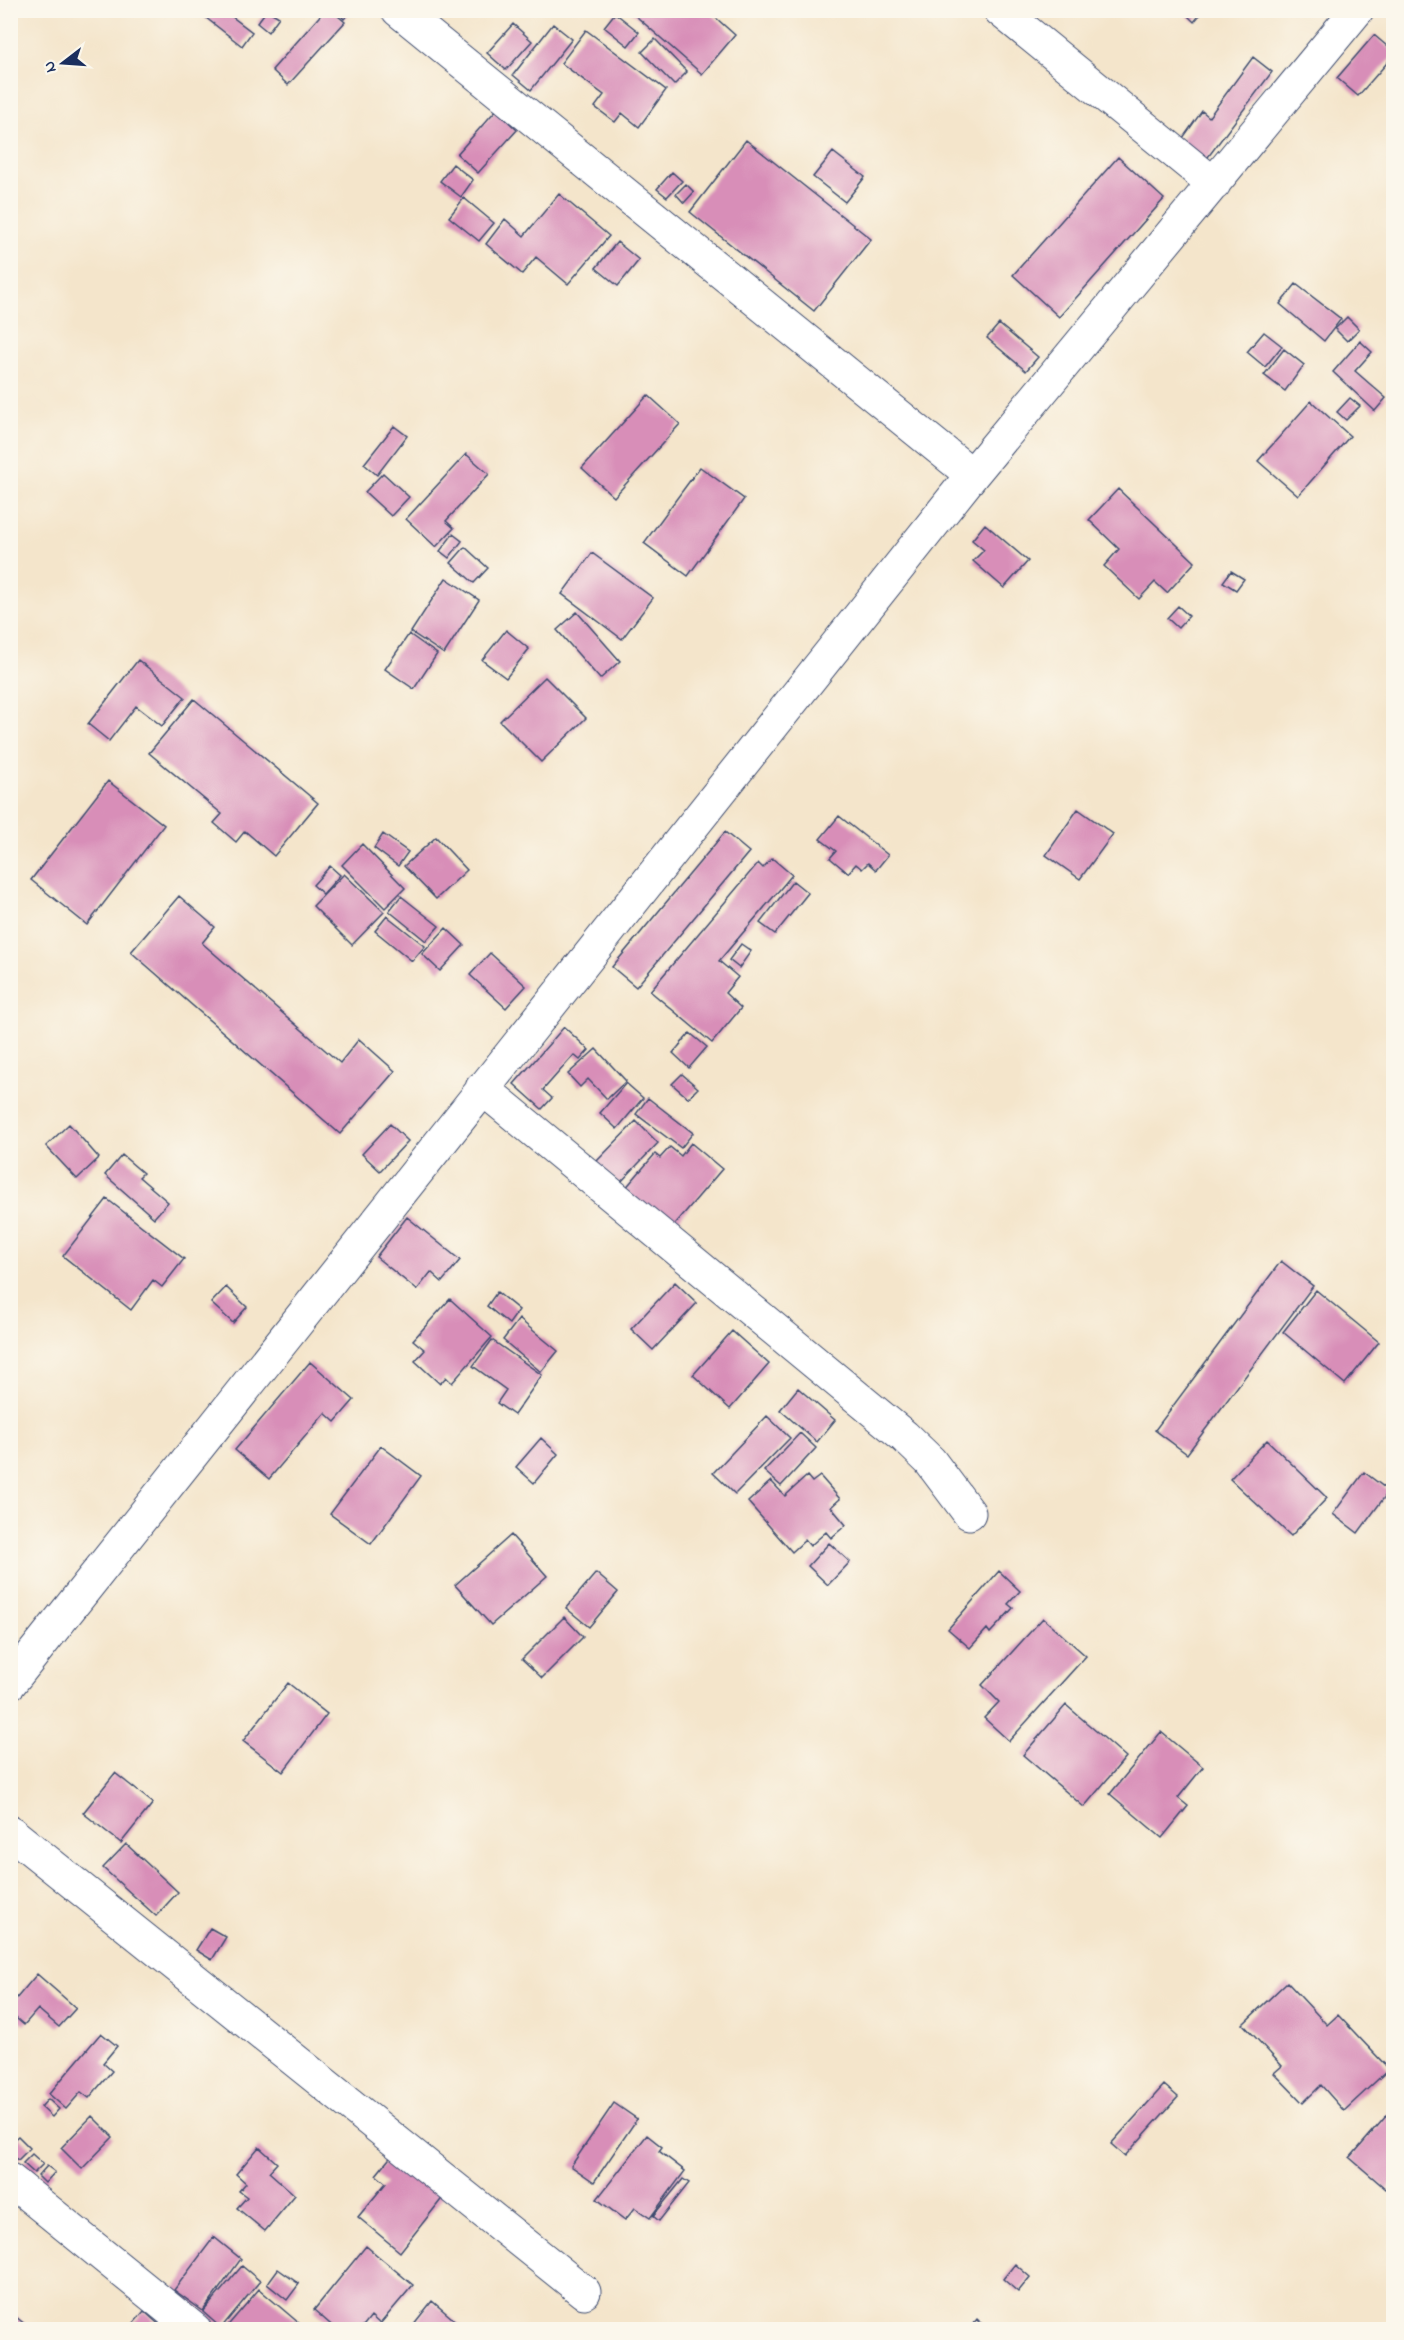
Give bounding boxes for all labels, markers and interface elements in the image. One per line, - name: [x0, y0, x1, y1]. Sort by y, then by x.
- north arrow: [33, 33, 93, 93]
- text: N: [37, 58, 64, 75]

